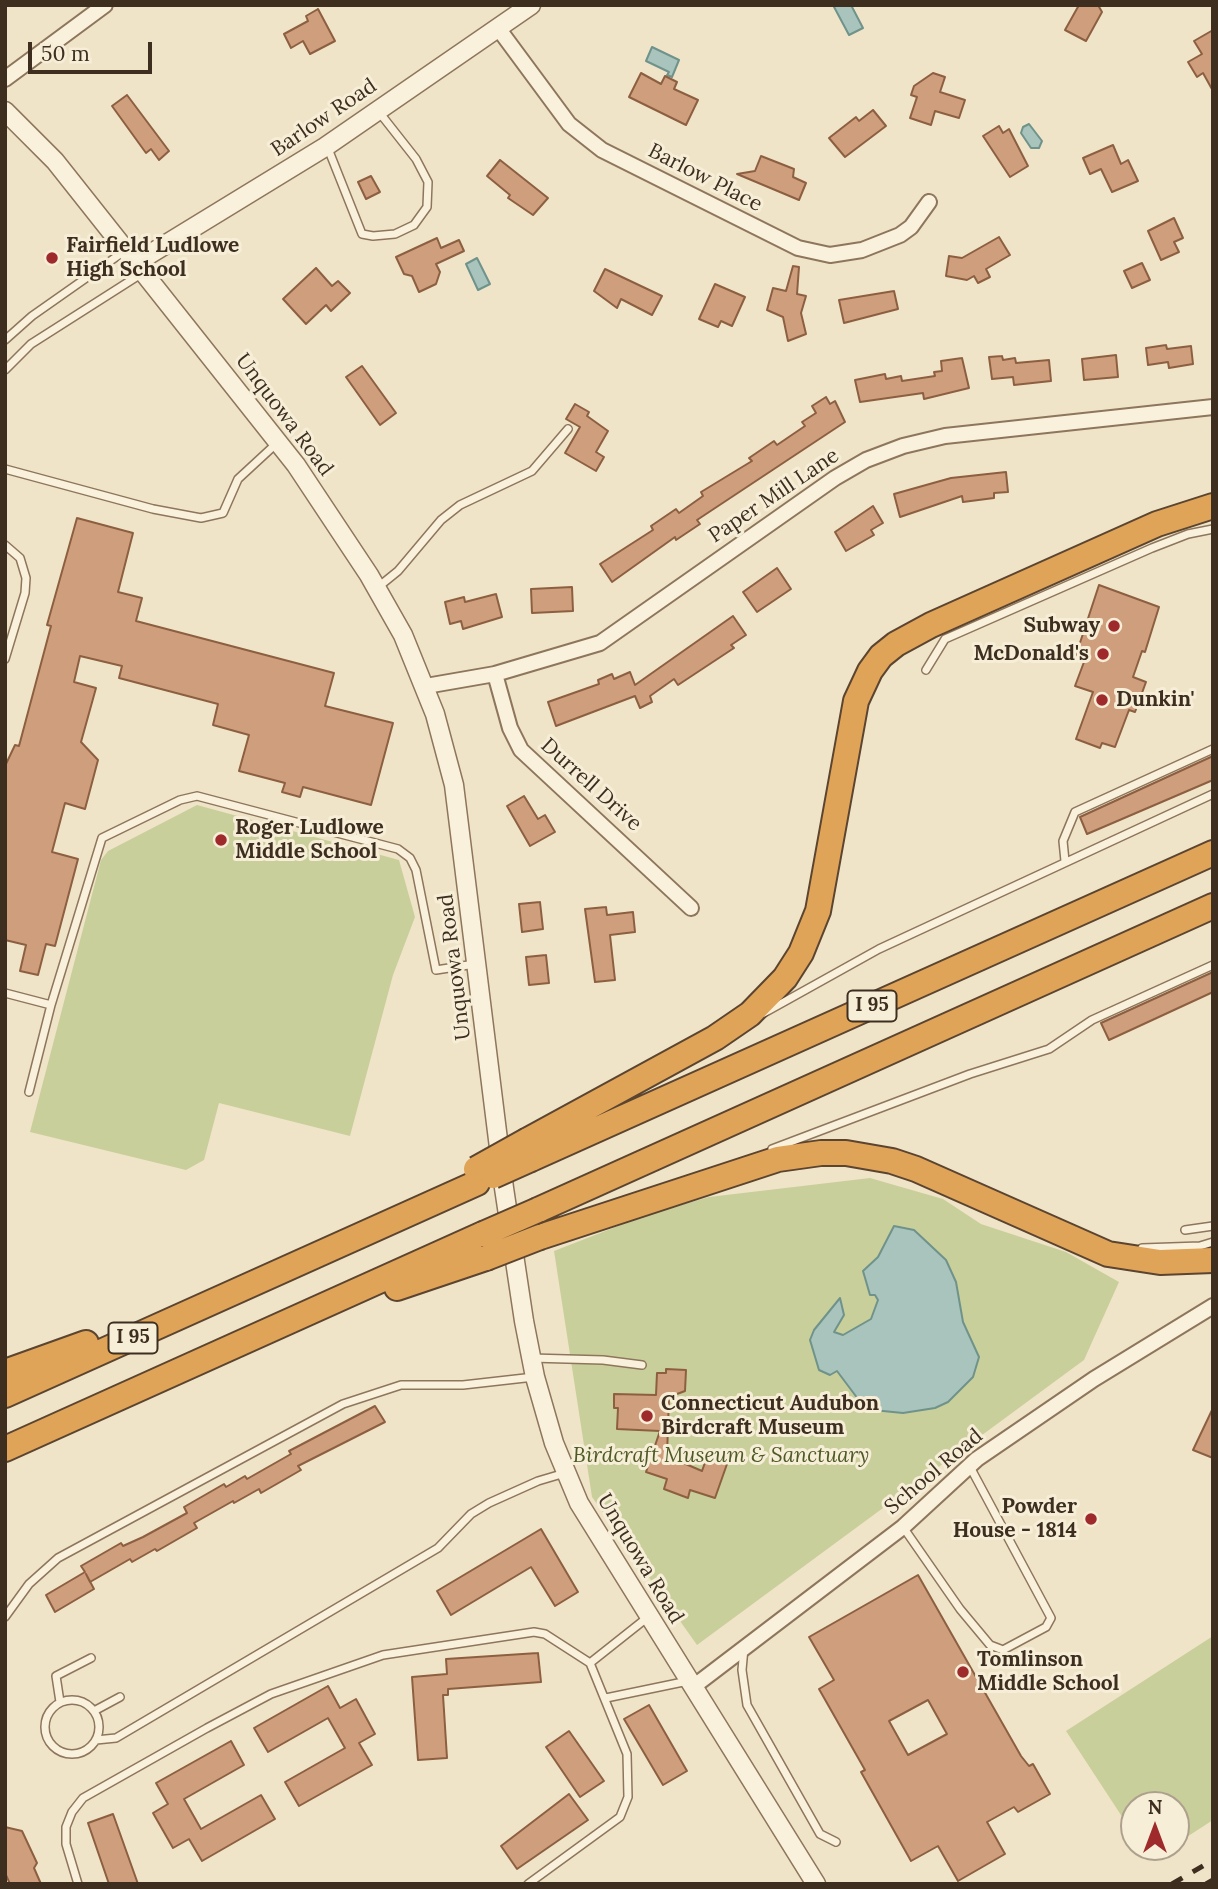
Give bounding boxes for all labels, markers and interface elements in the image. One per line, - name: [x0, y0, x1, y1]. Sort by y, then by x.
- scale bar: [32, 28, 156, 72]
- text: 50 m: [41, 40, 90, 67]
- street label: Barlow Road: [266, 74, 382, 162]
- street label: Barlow Place: [644, 138, 766, 218]
- place label: Fairfield Ludlowe High School: [66, 233, 239, 283]
- marker: Fairfield Ludlowe High School: [44, 250, 60, 266]
- street label: Unquowa Road: [230, 349, 338, 481]
- street label: Paper Mill Lane: [704, 443, 844, 549]
- place label: Subway: [1023, 613, 1100, 639]
- marker: Subway: [1106, 618, 1122, 634]
- place label: McDonald's: [973, 641, 1089, 667]
- marker: McDonald's: [1095, 646, 1111, 662]
- place label: Dunkin': [1116, 687, 1194, 713]
- marker: Dunkin': [1094, 692, 1110, 708]
- street label: Durrell Drive: [535, 733, 647, 837]
- place label: Roger Ludlowe Middle School: [235, 815, 384, 865]
- marker: Roger Ludlowe Middle School: [213, 832, 229, 848]
- street label: Unquowa Road: [434, 893, 476, 1041]
- road number: I 95: [848, 990, 896, 1022]
- road number: I 95: [108, 1322, 158, 1354]
- place label: Connecticut Audubon Birdcraft Museum: [661, 1391, 879, 1441]
- marker: Connecticut Audubon Birdcraft Museum: [639, 1408, 655, 1424]
- street label: School Road: [880, 1424, 988, 1520]
- park label: Birdcraft Museum & Sanctuary: [573, 1443, 869, 1469]
- street label: Unquowa Road: [591, 1490, 689, 1628]
- place label: Powder House - 1814: [953, 1494, 1077, 1544]
- marker: Powder House - 1814: [1083, 1511, 1099, 1527]
- place label: Tomlinson Middle School: [977, 1647, 1119, 1697]
- marker: Tomlinson Middle School: [955, 1664, 971, 1680]
- north arrow: [1120, 1791, 1190, 1861]
- text: N: [1148, 1795, 1162, 1819]

